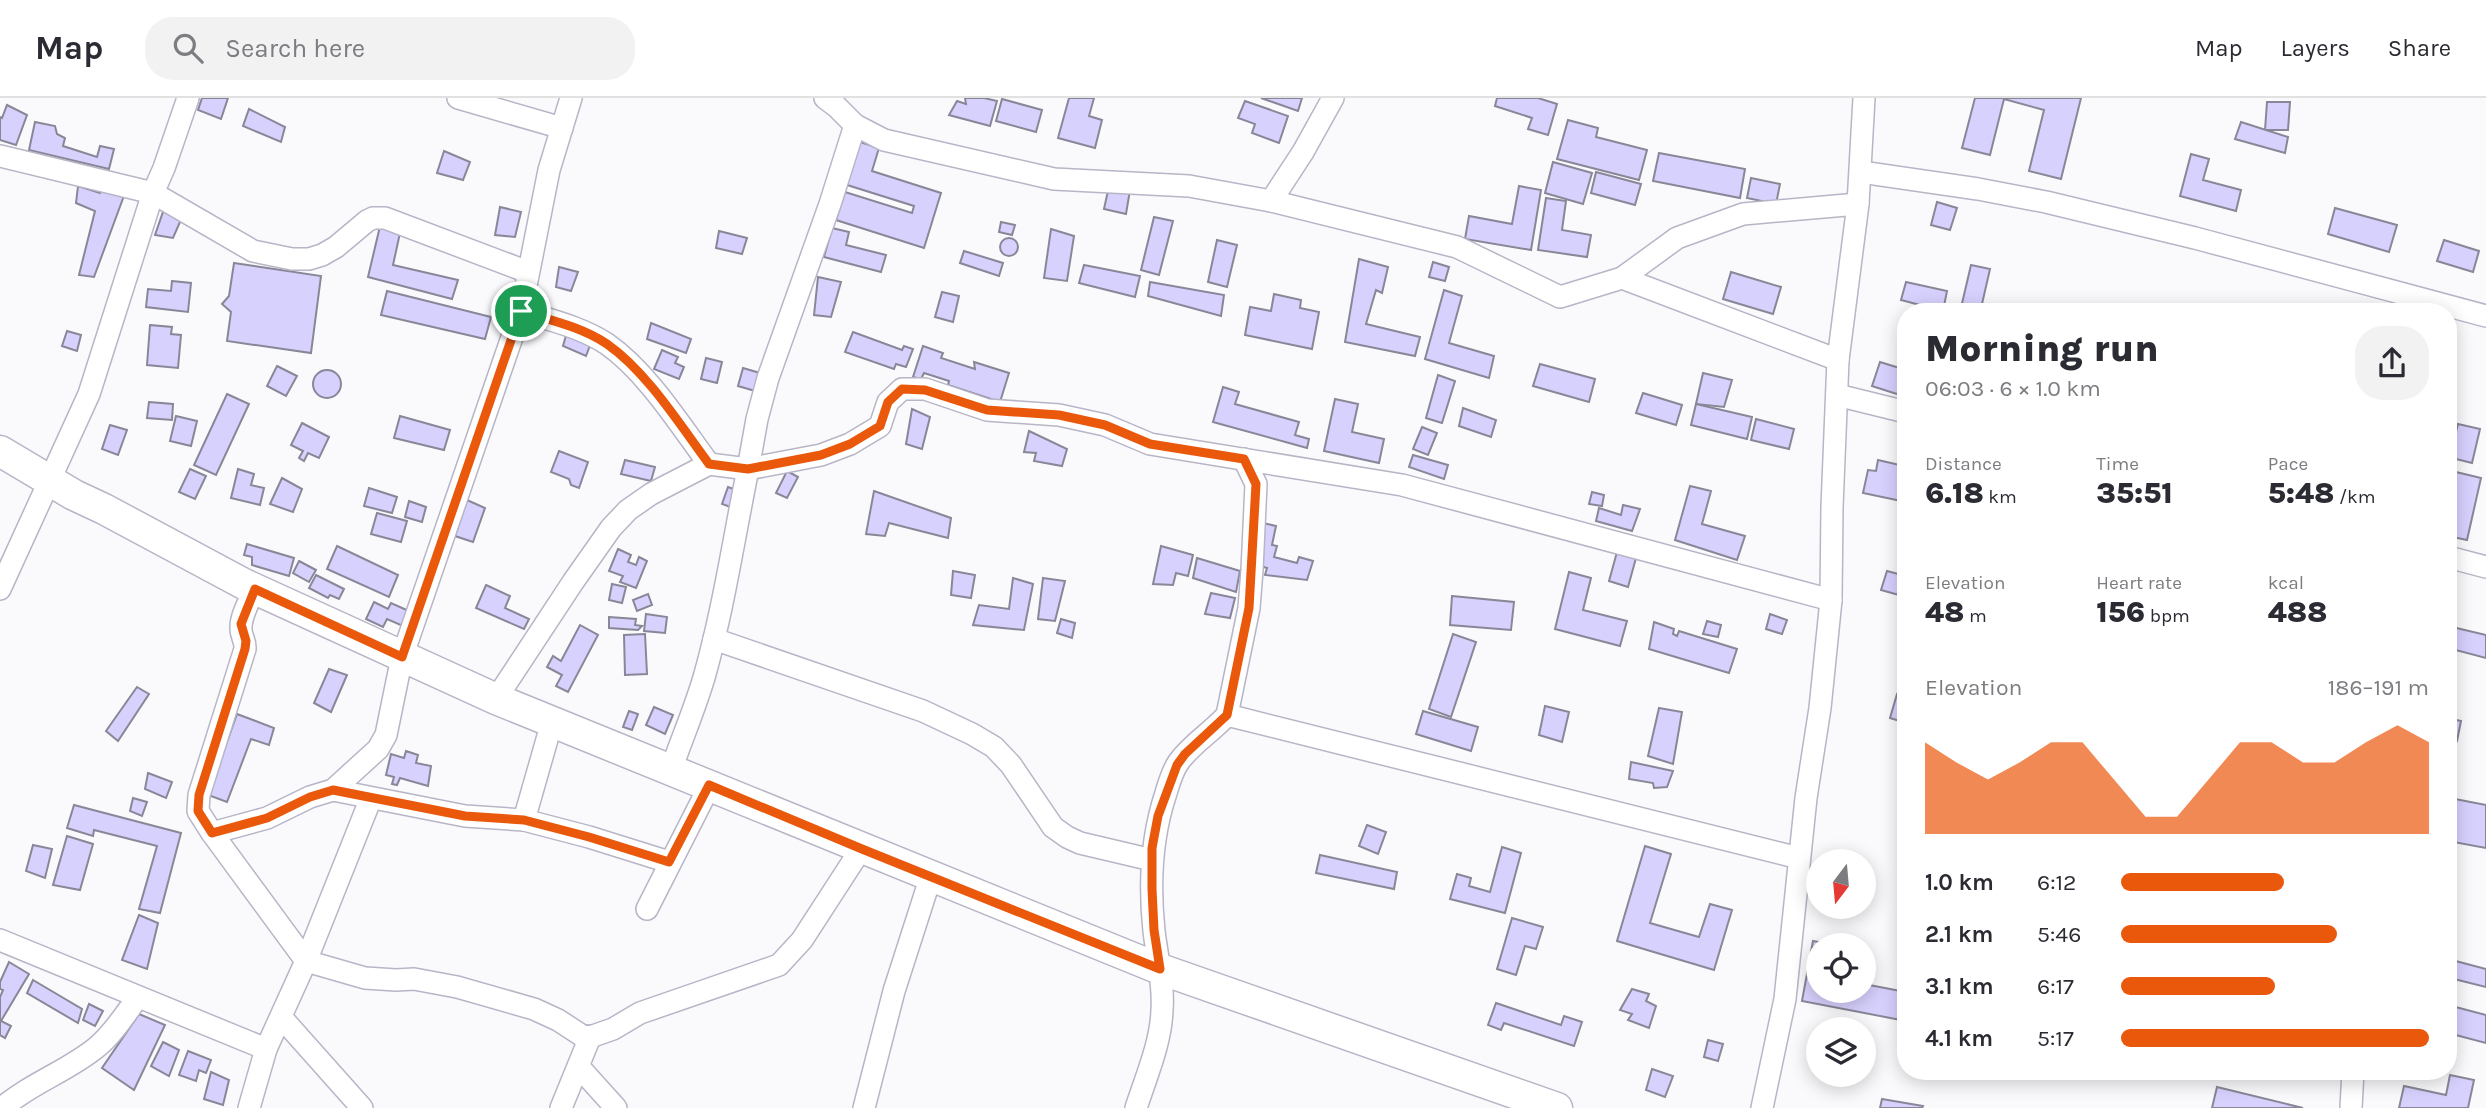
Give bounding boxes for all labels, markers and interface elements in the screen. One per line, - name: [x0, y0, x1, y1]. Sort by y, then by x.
- search box: [145, 17, 635, 80]
- text: Map: [35, 29, 103, 67]
- icon: search: [169, 29, 207, 67]
- text: Search here: [225, 33, 365, 64]
- text: Map: [2195, 34, 2243, 62]
- text: Layers: [2281, 34, 2350, 62]
- text: Share: [2388, 34, 2451, 62]
- pin: [491, 281, 551, 341]
- icon: arrive: [502, 292, 540, 330]
- text: Morning run: [1925, 326, 2159, 371]
- button: share: [2355, 326, 2429, 400]
- text: 06:03 · 6 × 1.0 km: [1925, 375, 2101, 402]
- text: Distance: [1925, 453, 2002, 475]
- text: Time: [2096, 453, 2139, 475]
- text: Pace: [2268, 453, 2308, 475]
- text: 6.18: [1925, 475, 1984, 511]
- text: 35:51: [2096, 475, 2173, 511]
- text: 5:48: [2268, 475, 2334, 511]
- text: km: [1984, 486, 2017, 508]
- text: /km: [2334, 486, 2376, 508]
- text: Elevation: [1925, 572, 2005, 594]
- text: Heart rate: [2096, 572, 2182, 594]
- text: kcal: [2268, 572, 2304, 594]
- text: 48: [1925, 594, 1964, 630]
- text: 156: [2096, 594, 2145, 630]
- text: 488: [2268, 594, 2327, 630]
- text: m: [1964, 605, 1987, 627]
- text: bpm: [2145, 605, 2190, 627]
- text: Elevation: [1925, 674, 2022, 701]
- text: 186–191 m: [2328, 674, 2429, 701]
- north arrow: [1806, 849, 1876, 919]
- map controls: [1806, 849, 1876, 1087]
- text: 1.0 km: [1925, 869, 1994, 896]
- text: 6:12: [2037, 869, 2076, 896]
- text: 2.1 km: [1925, 921, 1993, 948]
- text: 5:46: [2037, 921, 2081, 948]
- button: locate: [1806, 933, 1876, 1003]
- text: 3.1 km: [1925, 973, 1994, 1000]
- text: 6:17: [2037, 973, 2074, 1000]
- button: layers: [1806, 1017, 1876, 1087]
- text: 4.1 km: [1925, 1025, 1993, 1052]
- text: 5:17: [2037, 1025, 2074, 1052]

